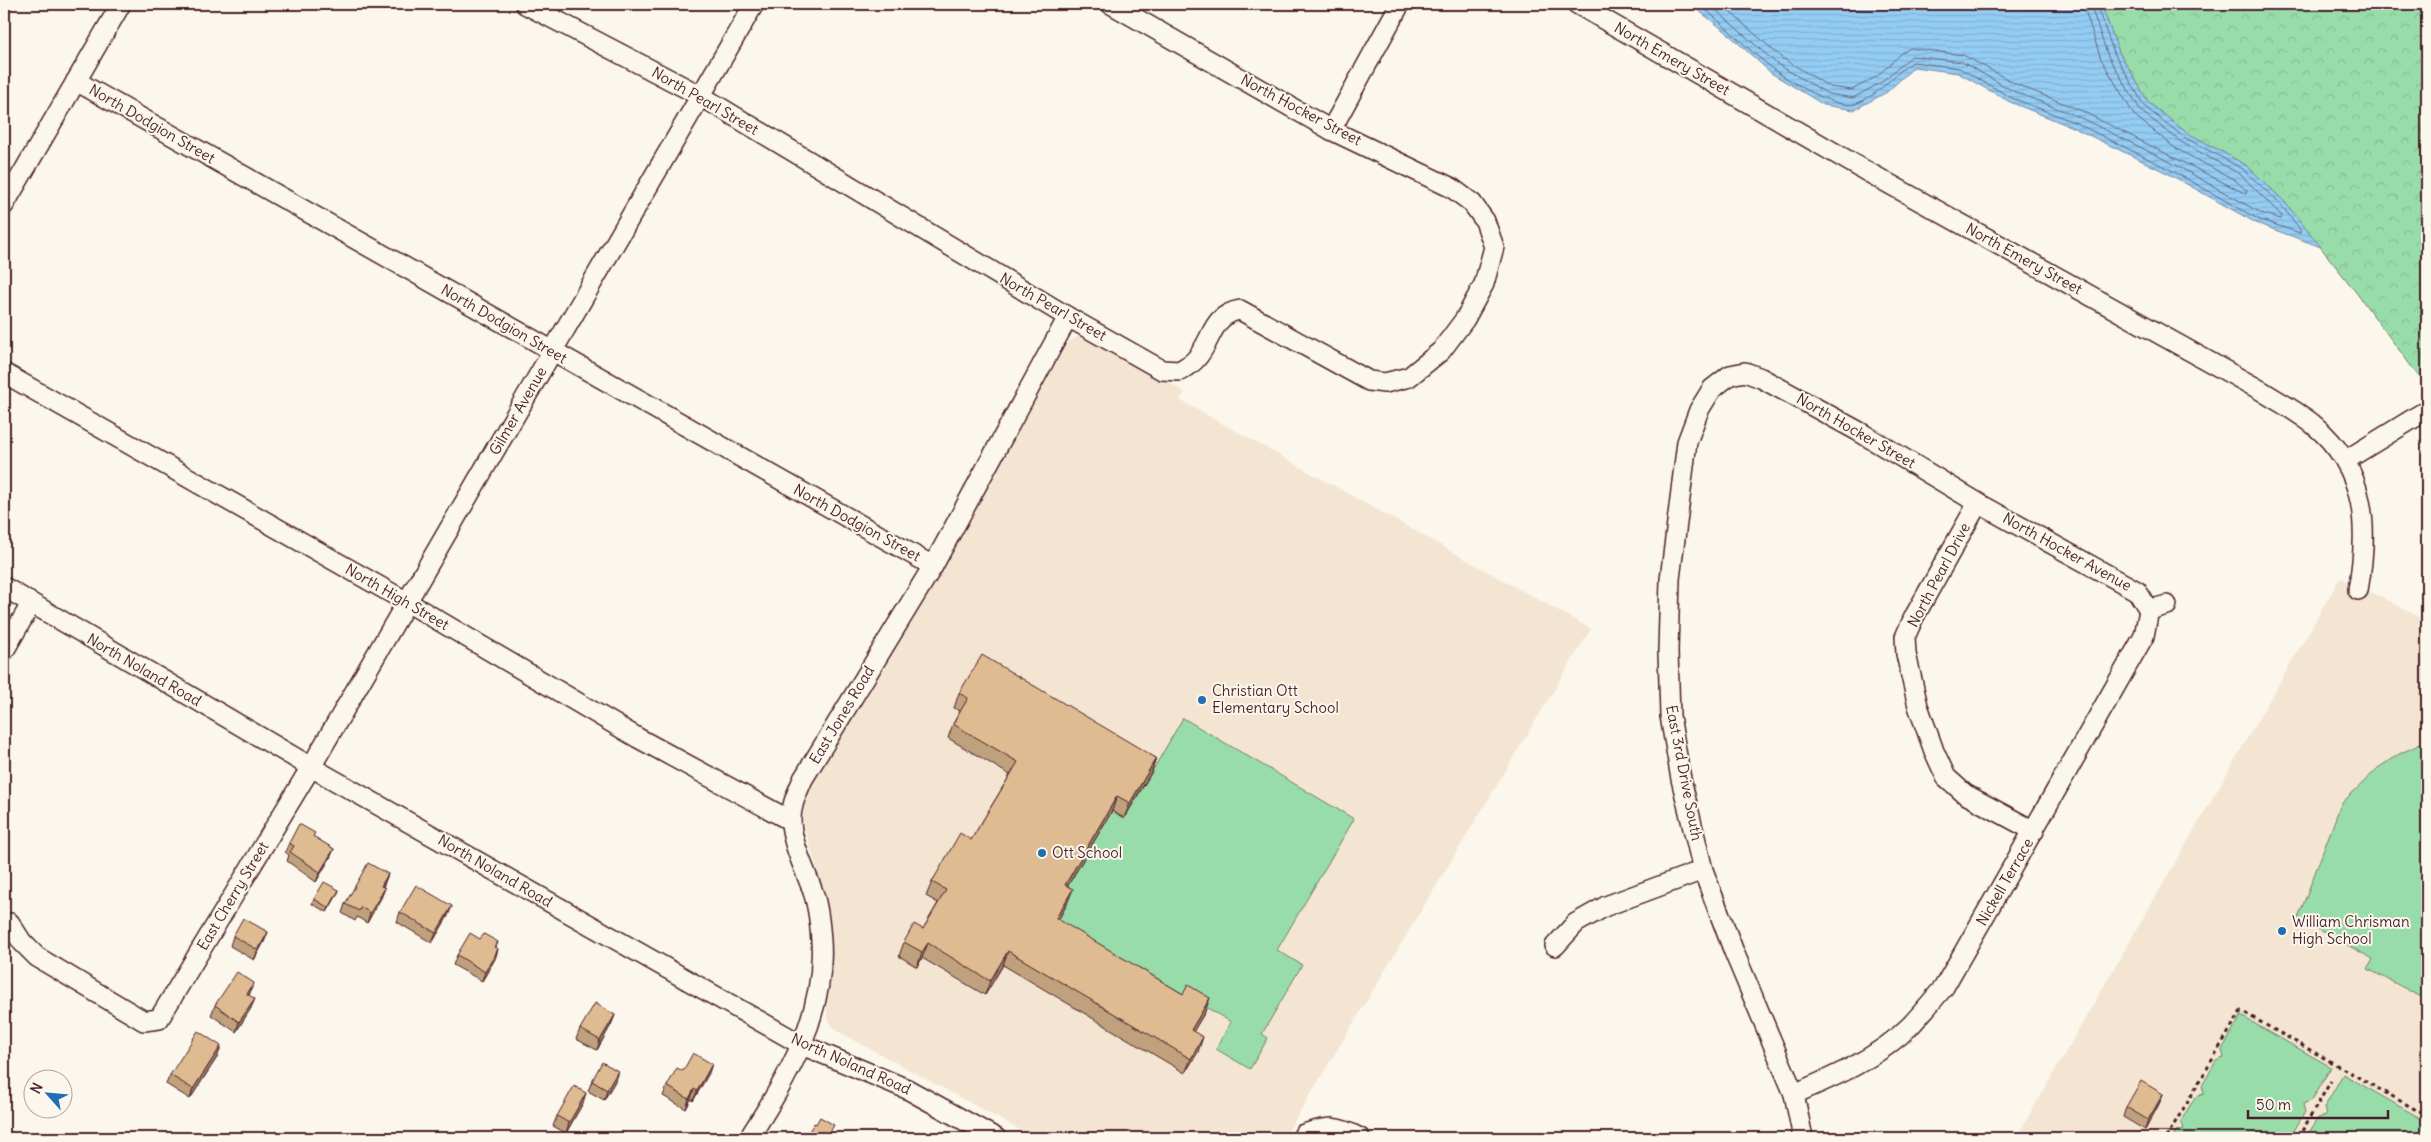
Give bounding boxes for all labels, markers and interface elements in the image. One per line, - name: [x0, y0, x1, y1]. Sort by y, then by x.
- street label: North Emery Street: [1611, 18, 1733, 99]
- street label: North Pearl Street: [648, 62, 762, 139]
- street label: North Hocker Street: [1238, 70, 1365, 149]
- street label: North Dodgion Street: [86, 80, 219, 167]
- street label: North Emery Street: [1963, 219, 2086, 298]
- street label: North Pearl Street: [996, 268, 1110, 345]
- street label: North Dodgion Street: [438, 280, 571, 367]
- street label: Gilmer Avenue: [485, 363, 550, 458]
- street label: North Hocker Street: [1793, 389, 1919, 472]
- street label: North Dodgion Street: [790, 480, 924, 565]
- street label: North Hocker Avenue: [1999, 508, 2135, 595]
- street label: North Pearl Drive: [1903, 519, 1974, 630]
- street label: North High Street: [342, 559, 453, 634]
- street label: North Noland Road: [84, 629, 205, 710]
- street label: East Jones Road: [805, 662, 878, 767]
- place label: Christian Ott Elementary School: [1212, 681, 1339, 717]
- marker: Christian Ott Elementary School: [1196, 694, 1208, 706]
- street label: East 3rd Drive South: [1662, 703, 1707, 843]
- street label: North Noland Road: [435, 830, 556, 911]
- street label: Nickell Terrace: [1972, 835, 2037, 929]
- street label: East Cherry Street: [193, 838, 273, 954]
- place label: Ott School: [1052, 843, 1122, 862]
- marker: Ott School: [1036, 847, 1048, 859]
- place label: William Chrisman High School: [2292, 912, 2410, 948]
- marker: William Chrisman High School: [2276, 925, 2288, 937]
- street label: North Noland Road: [788, 1029, 914, 1099]
- north arrow: [22, 1070, 72, 1120]
- text: N: [26, 1080, 47, 1096]
- scale bar: [2248, 1087, 2388, 1119]
- text: 50 m: [2256, 1095, 2291, 1114]

